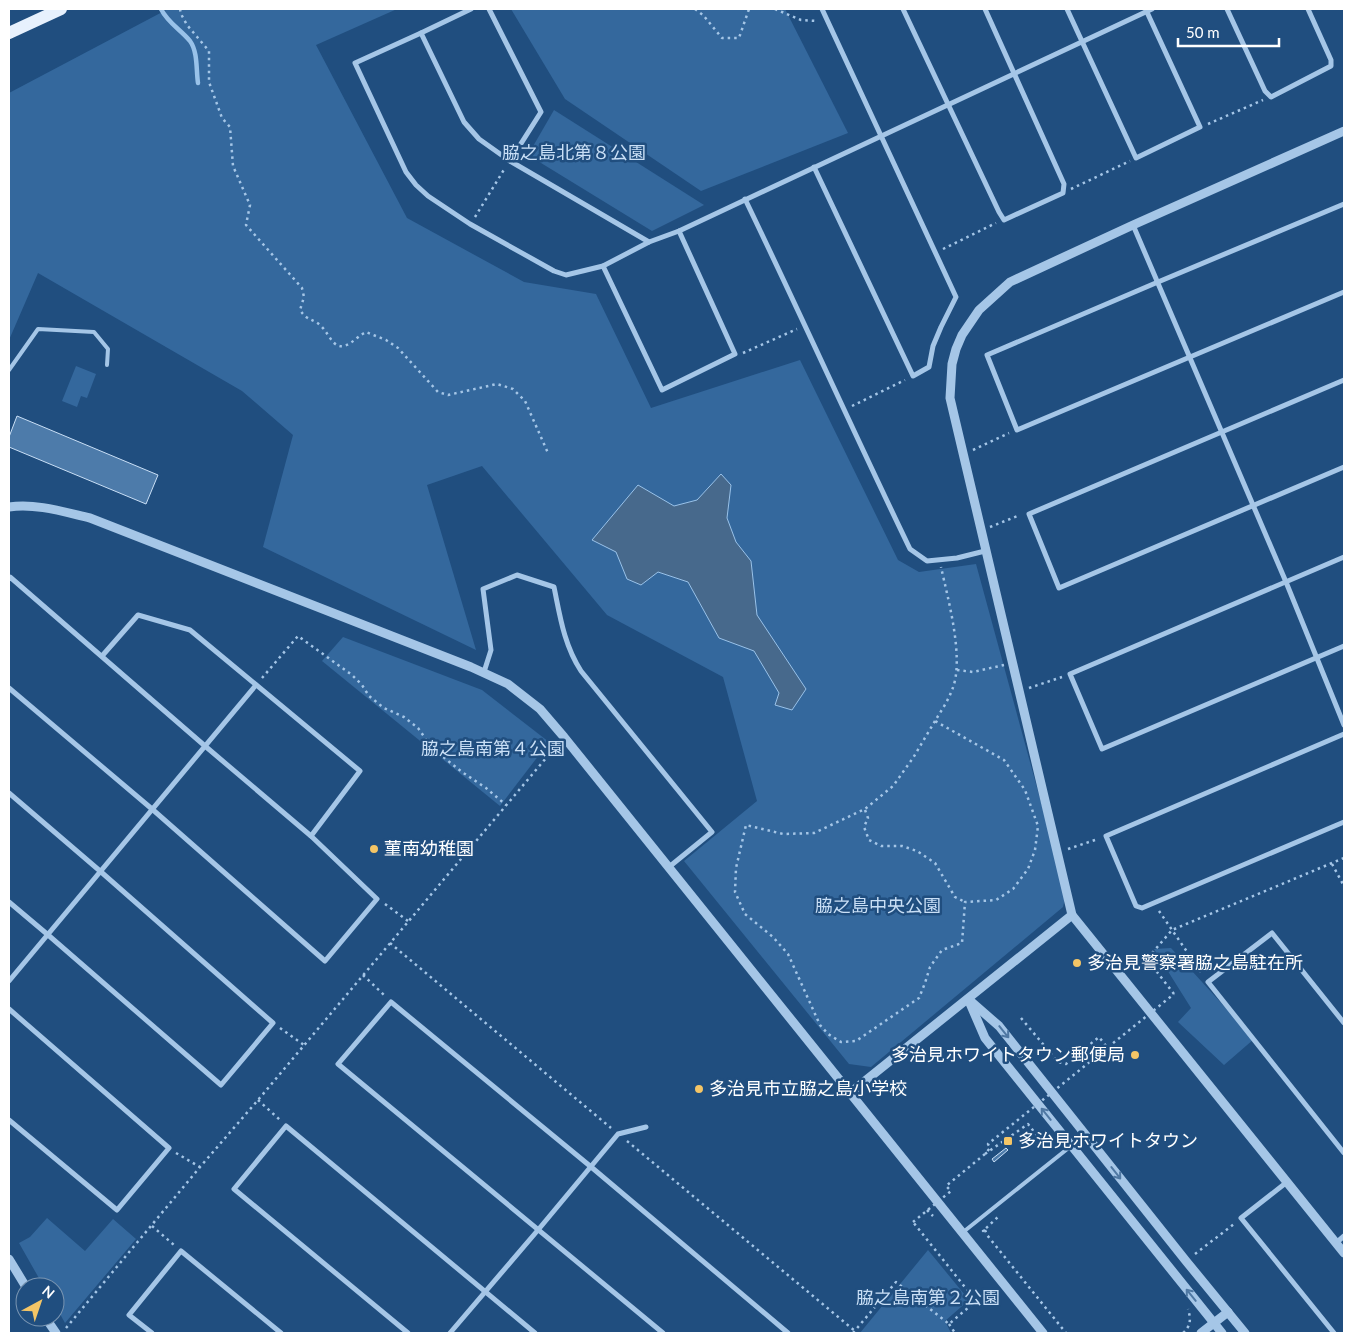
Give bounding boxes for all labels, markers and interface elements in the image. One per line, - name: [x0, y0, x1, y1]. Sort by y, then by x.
- scale bar: [1178, 15, 1279, 47]
- text: 50 m: [1186, 23, 1220, 41]
- park label: 脇之島北第８公園: [502, 141, 646, 163]
- park label: 脇之島南第４公園: [421, 737, 565, 759]
- place label: 菫南幼稚園: [384, 837, 474, 859]
- marker: 菫南幼稚園: [368, 843, 380, 855]
- park label: 脇之島中央公園: [815, 894, 941, 916]
- place label: 多治見警察署脇之島駐在所: [1087, 951, 1303, 973]
- marker: 多治見警察署脇之島駐在所: [1071, 957, 1083, 969]
- one-way arrow: [998, 1025, 1009, 1038]
- place label: 多治見ホワイトタウン郵便局: [891, 1043, 1125, 1065]
- marker: 多治見ホワイトタウン郵便局: [1129, 1049, 1141, 1061]
- place label: 多治見市立脇之島小学校: [709, 1077, 907, 1099]
- marker: 多治見市立脇之島小学校: [693, 1083, 705, 1095]
- one-way arrow: [1040, 1108, 1051, 1121]
- place label: 多治見ホワイトタウン: [1018, 1129, 1198, 1151]
- marker: 多治見ホワイトタウン: [1002, 1135, 1014, 1147]
- one-way arrow: [1110, 1166, 1121, 1179]
- north arrow: [15, 1277, 65, 1327]
- text: N: [39, 1282, 58, 1302]
- park label: 脇之島南第２公園: [856, 1286, 1000, 1308]
- one-way arrow: [1186, 1289, 1197, 1302]

